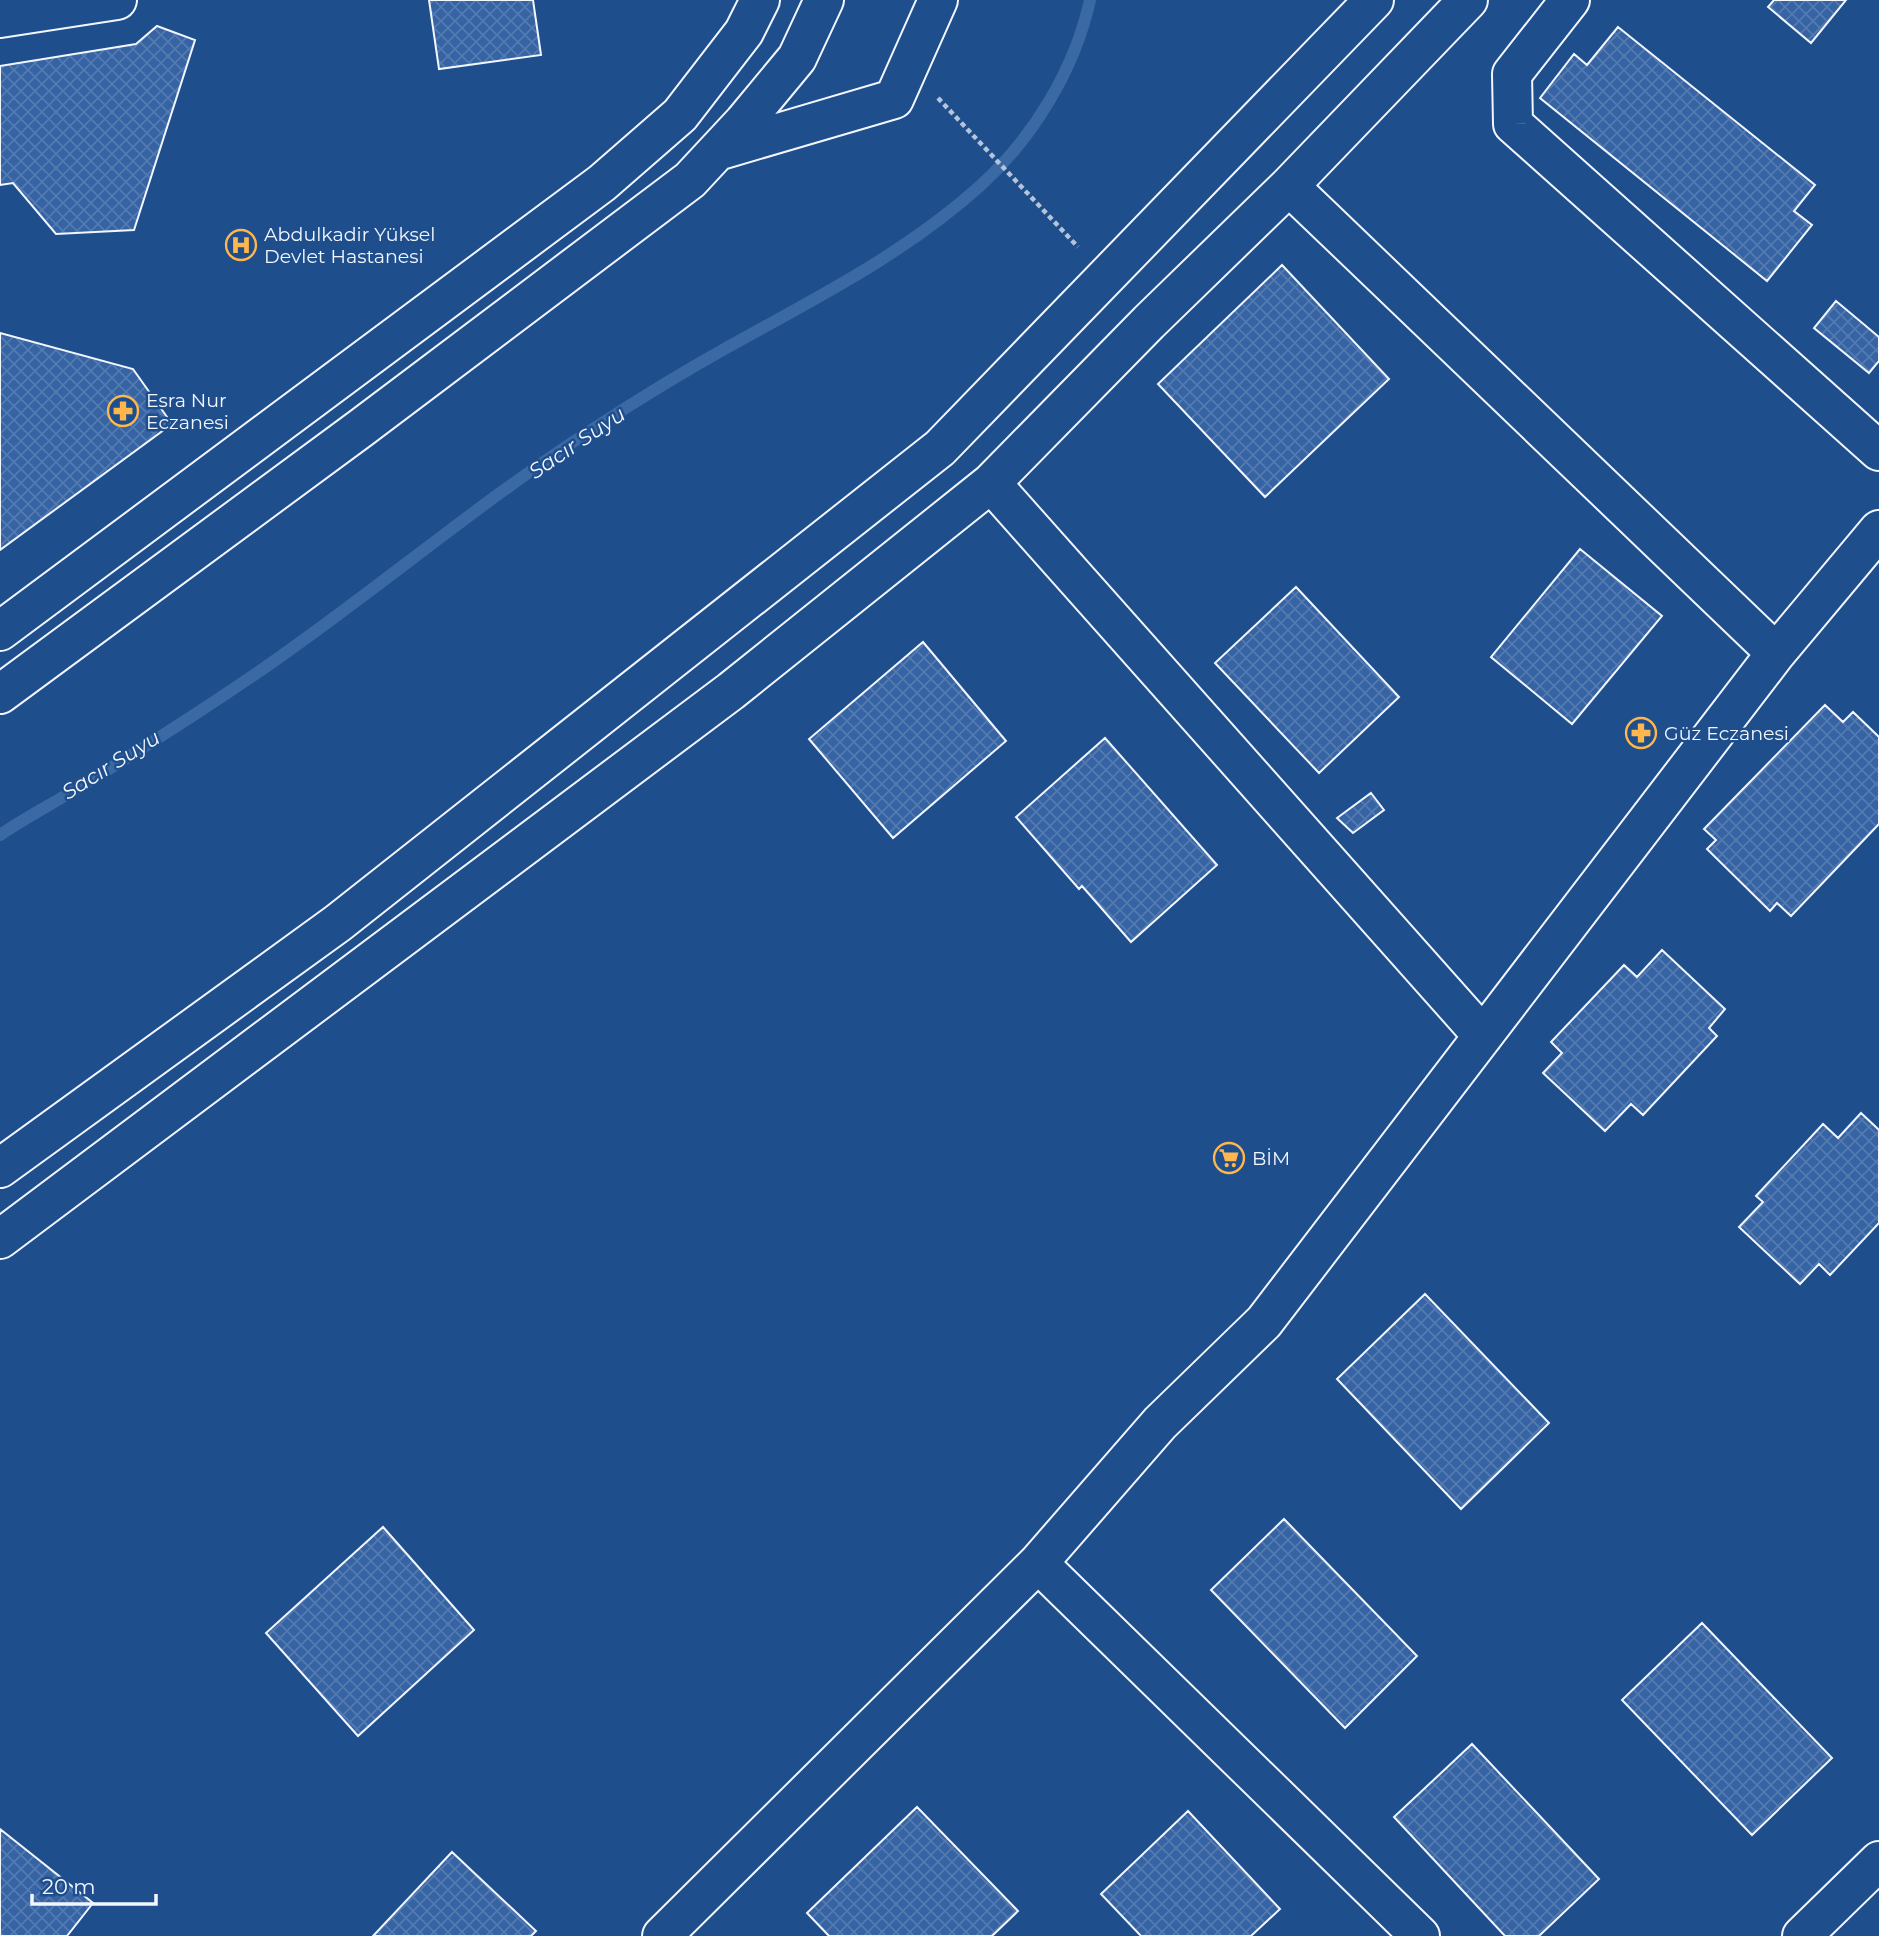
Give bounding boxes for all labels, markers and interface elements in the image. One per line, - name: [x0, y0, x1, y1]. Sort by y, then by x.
- place label: Abdulkadir Yüksel Devlet Hastanesi: [264, 223, 435, 268]
- hospital icon: Abdulkadir Yüksel Devlet Hastanesi: [224, 228, 258, 262]
- place label: Esra Nur Eczanesi: [146, 389, 229, 434]
- pharmacy icon: Esra Nur Eczanesi: [106, 394, 140, 428]
- water label: Sacır Suyu: [524, 401, 630, 484]
- pharmacy icon: Güz Eczanesi: [1624, 716, 1658, 750]
- place label: Güz Eczanesi: [1664, 722, 1789, 745]
- water label: Sacır Suyu: [57, 725, 164, 805]
- supermarket icon: BİM: [1212, 1141, 1246, 1175]
- place label: BİM: [1252, 1147, 1290, 1170]
- scale bar: [32, 1862, 156, 1906]
- text: 20 m: [42, 1874, 96, 1899]

